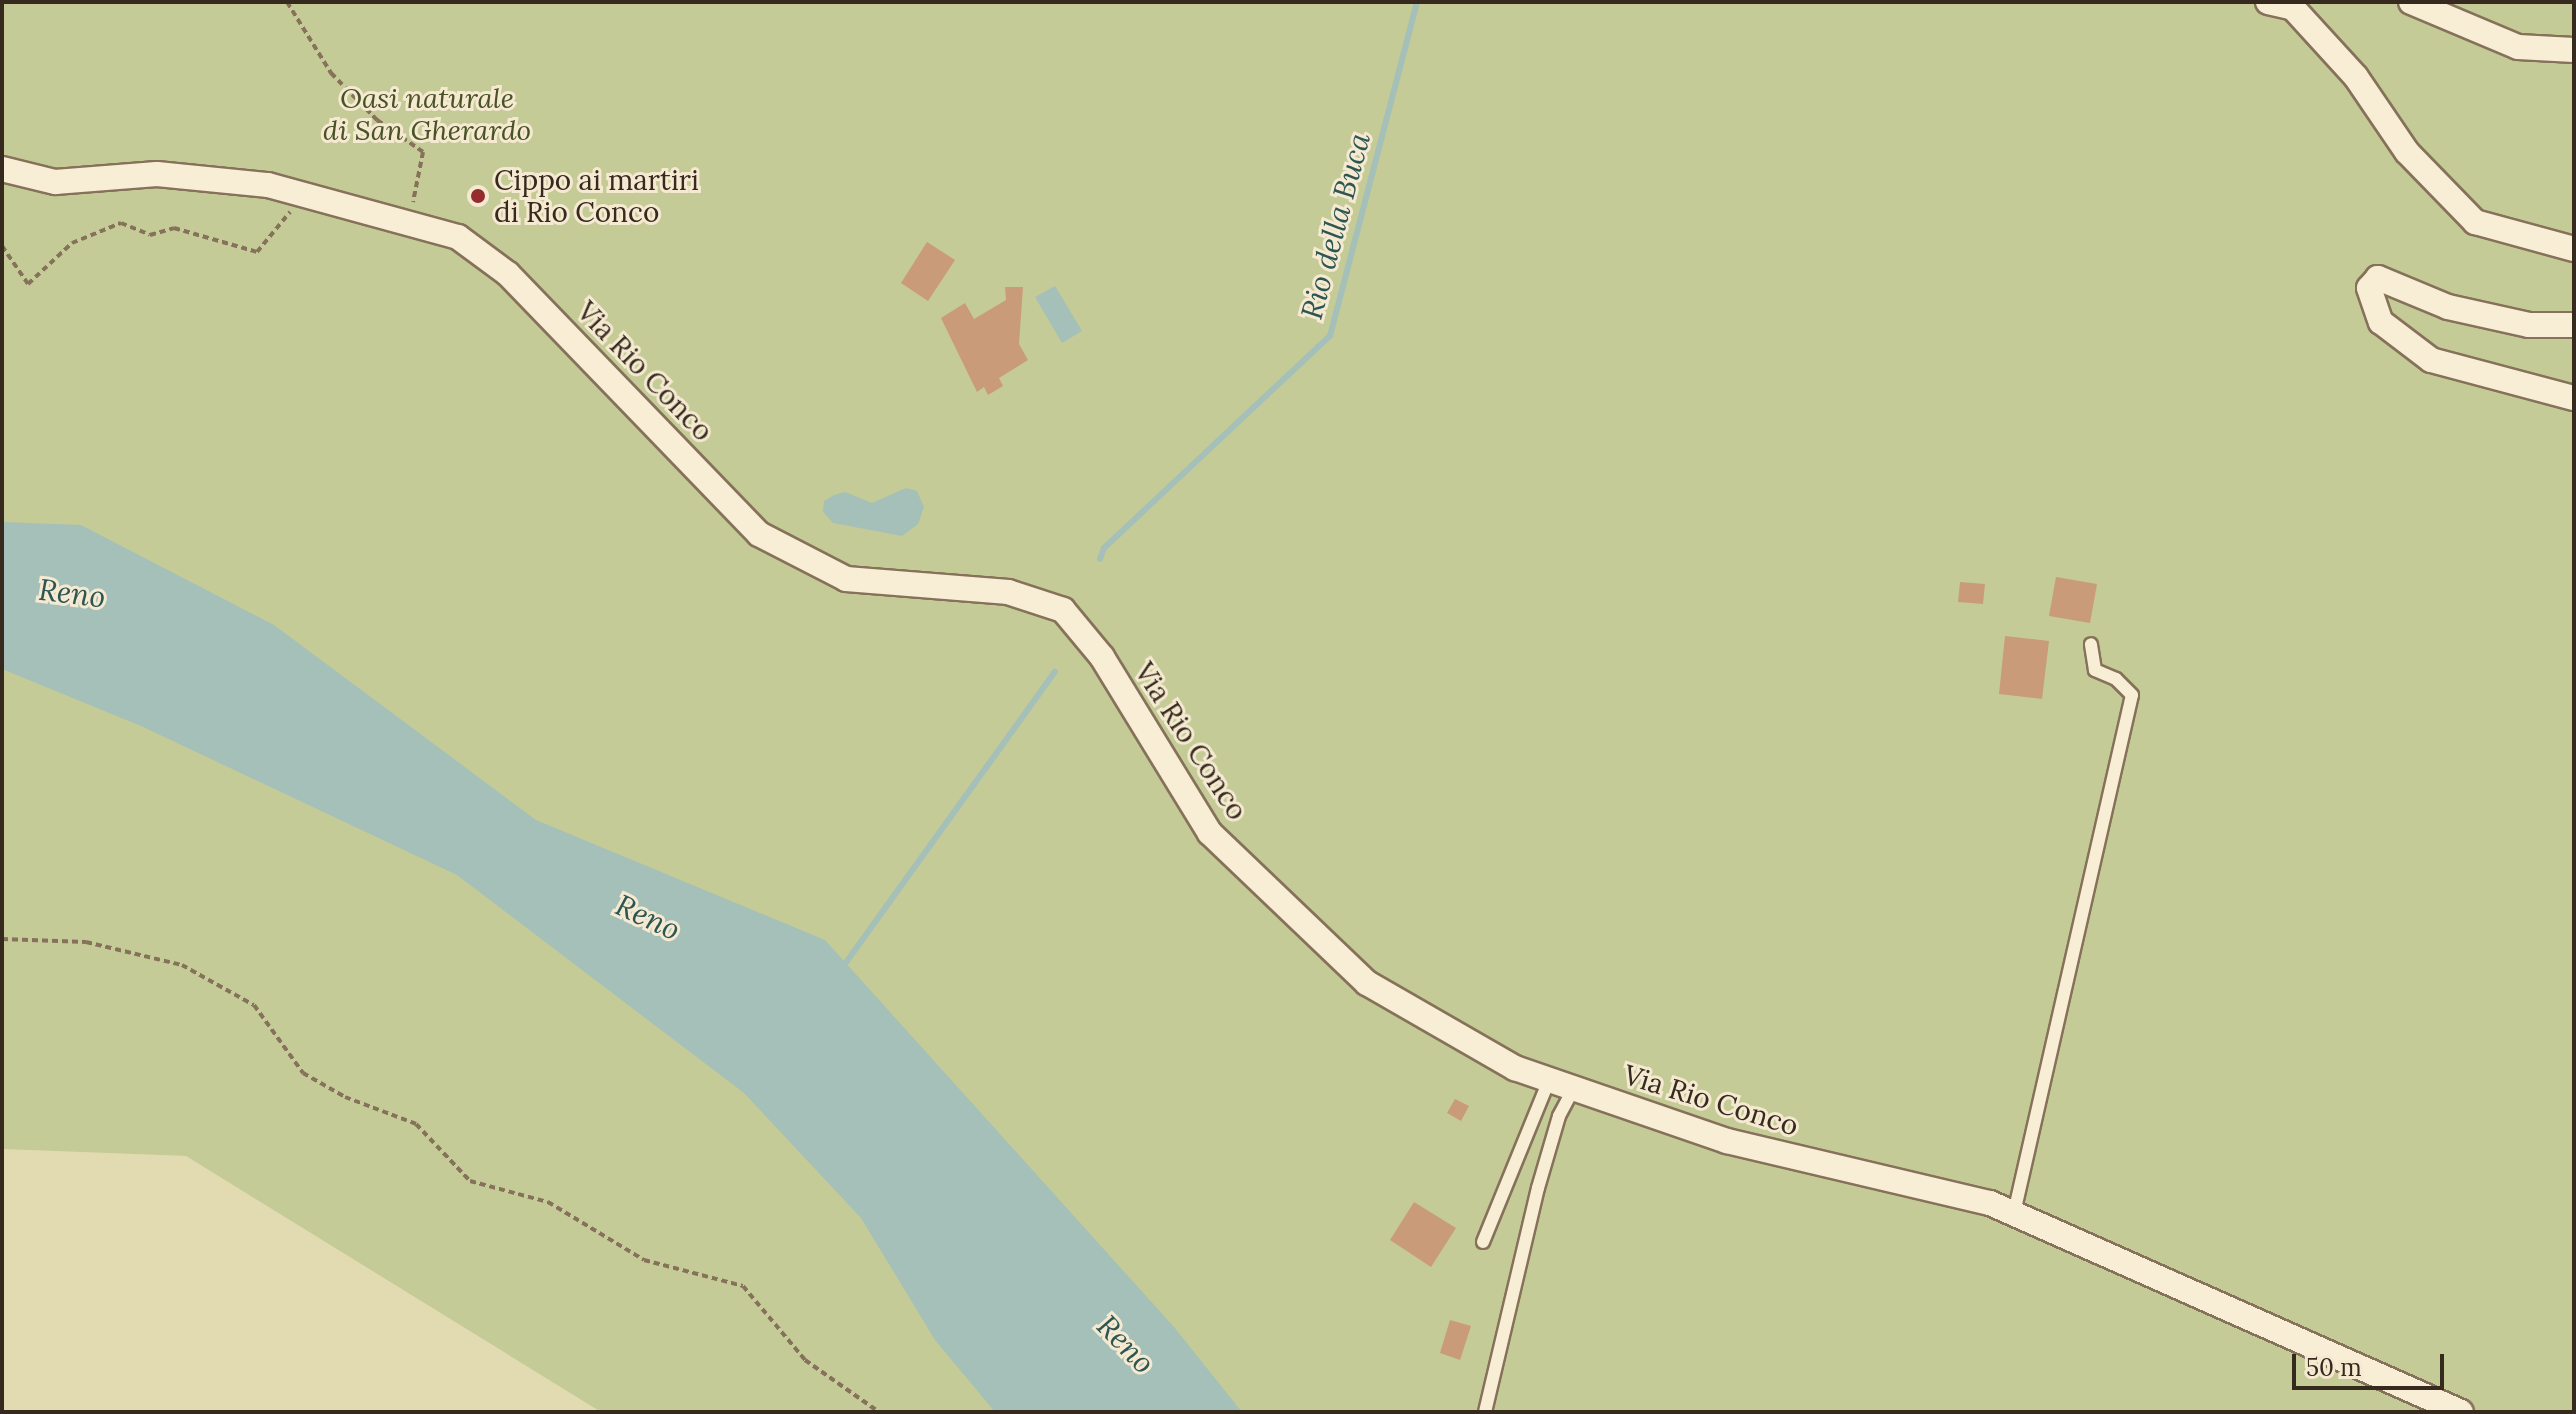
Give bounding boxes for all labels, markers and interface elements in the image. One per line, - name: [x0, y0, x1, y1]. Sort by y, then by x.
- park label: Oasi naturale di San Gherardo: [323, 81, 531, 147]
- water label: Rio della Buca: [1293, 129, 1377, 323]
- place label: Cippo ai martiri di Rio Conco: [494, 163, 699, 229]
- marker: Cippo ai martiri di Rio Conco: [469, 187, 487, 205]
- street label: Via Rio Conco: [570, 294, 720, 448]
- water label: Reno: [37, 571, 107, 615]
- street label: Via Rio Conco: [1128, 656, 1254, 826]
- water label: Reno: [610, 887, 686, 947]
- street label: Via Rio Conco: [1620, 1058, 1802, 1142]
- water label: Reno: [1090, 1307, 1162, 1381]
- scale bar: [2296, 1338, 2448, 1388]
- text: 50 m: [2306, 1352, 2362, 1383]

